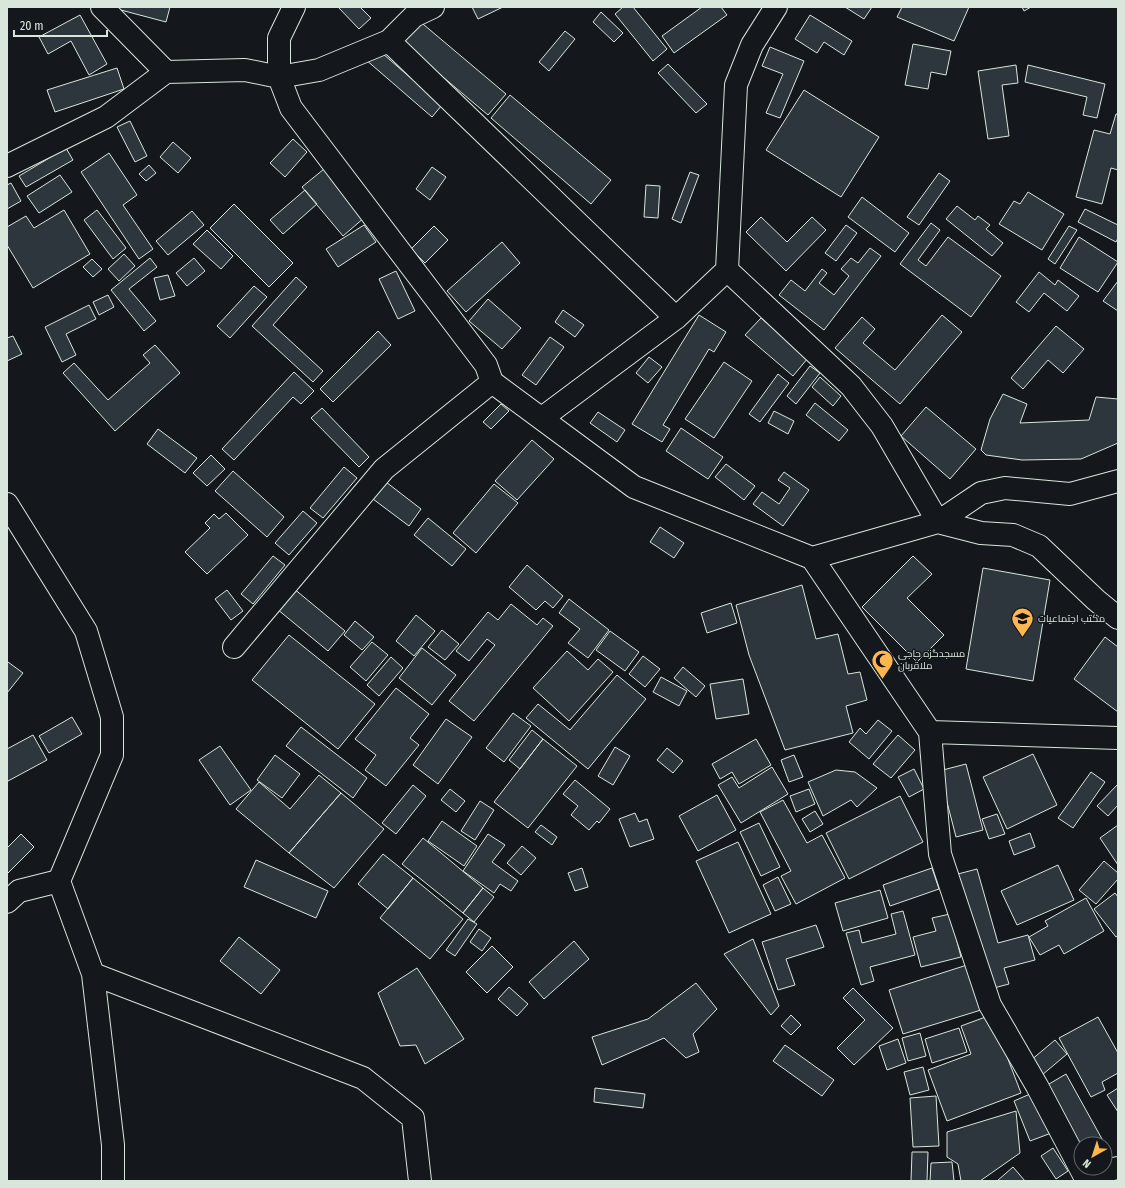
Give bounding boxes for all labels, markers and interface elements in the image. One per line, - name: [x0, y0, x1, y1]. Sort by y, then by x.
- scale bar: [14, 12, 107, 38]
- text: 20 m: [20, 19, 44, 33]
- school or university icon: مکتب اجتماعیات: [1010, 606, 1036, 639]
- place label: مکتب اجتماعیات: [1038, 613, 1105, 625]
- mosque icon: مسجدگزه حاجی ملاقربان: [870, 647, 896, 680]
- place label: مسجدگزه حاجی ملاقربان: [898, 648, 965, 672]
- north arrow: [1073, 1136, 1113, 1176]
- text: N: [1080, 1156, 1094, 1171]

